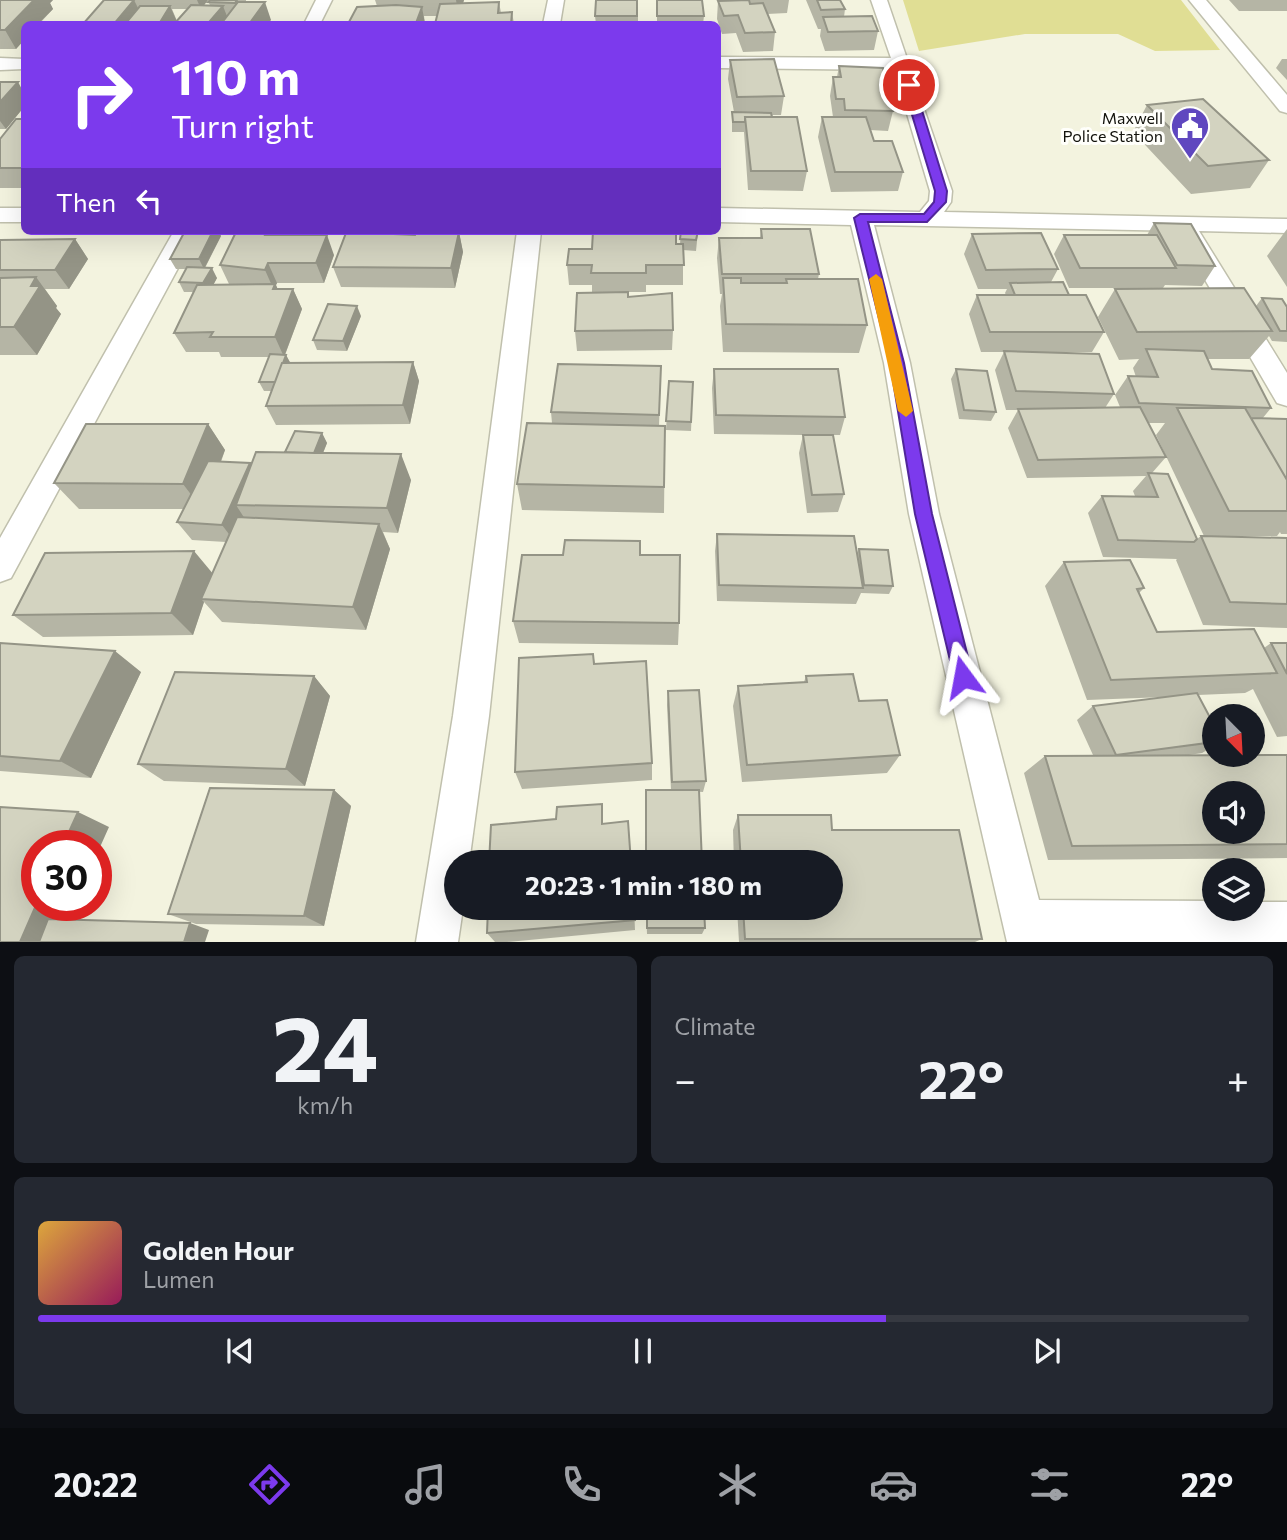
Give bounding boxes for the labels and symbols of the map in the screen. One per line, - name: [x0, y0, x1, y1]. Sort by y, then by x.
- pin: [879, 55, 939, 115]
- public building icon: Maxwell Police Station: [1169, 105, 1211, 160]
- place label: Maxwell Police Station: [1063, 108, 1163, 145]
- position arrow: [926, 640, 1000, 714]
- north arrow: [1202, 704, 1265, 766]
- speed limit sign: 30: [21, 830, 112, 921]

